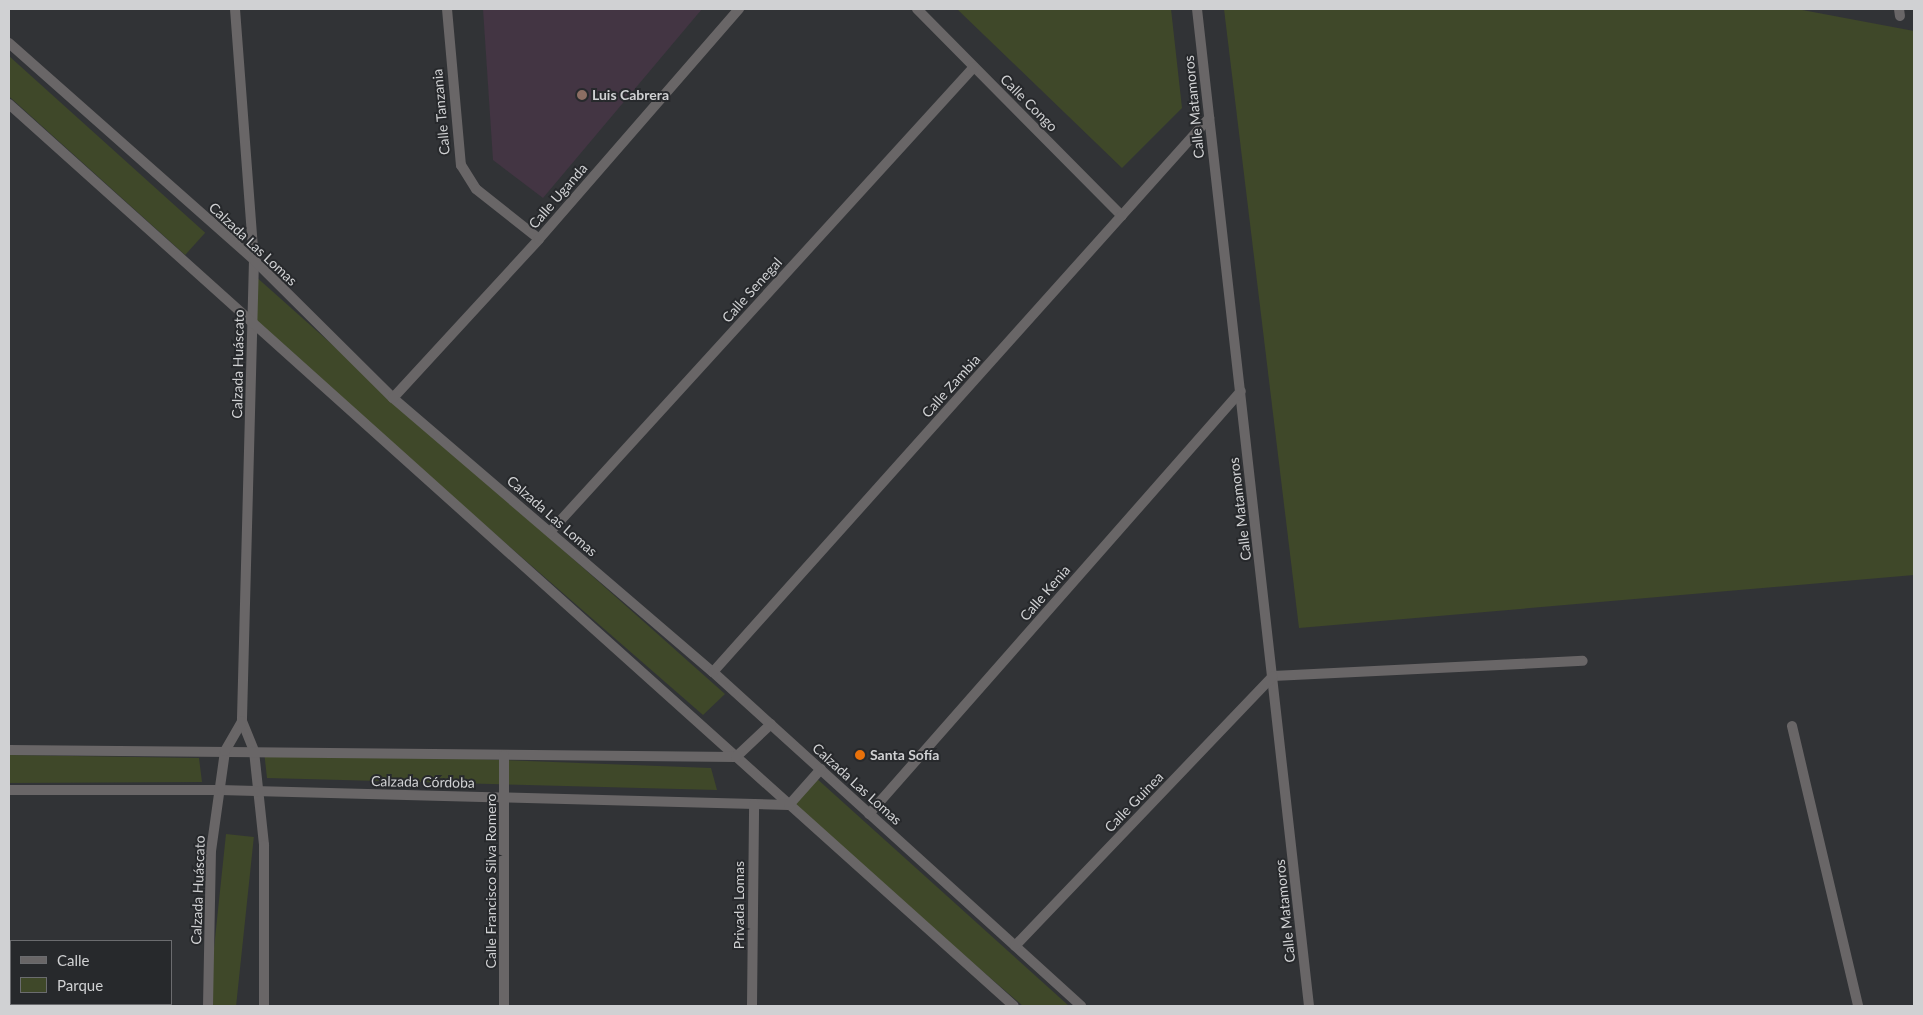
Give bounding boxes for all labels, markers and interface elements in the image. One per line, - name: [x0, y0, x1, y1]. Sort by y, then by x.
- street label: Calle Matamoros: [1180, 55, 1208, 159]
- street label: Calle Tanzania: [429, 68, 453, 156]
- street label: Calle Congo: [997, 71, 1061, 135]
- place label: Luis Cabrera: [592, 87, 669, 103]
- marker: Luis Cabrera: [576, 89, 588, 101]
- street label: Calle Uganda: [525, 160, 591, 232]
- street label: Calzada Las Lomas: [206, 199, 300, 289]
- street label: Calle Senegal: [718, 254, 786, 326]
- street label: Calzada Huáscato: [229, 309, 247, 419]
- street label: Calle Zambia: [918, 351, 984, 421]
- street label: Calle Matamoros: [1225, 456, 1255, 562]
- street label: Calzada Las Lomas: [503, 472, 601, 560]
- street label: Calle Kenia: [1016, 562, 1074, 624]
- street label: Calzada Las Lomas: [809, 740, 905, 828]
- place label: Santa Sofía: [870, 747, 939, 763]
- marker: Santa Sofía: [854, 749, 866, 761]
- street label: Calle Guinea: [1101, 768, 1167, 836]
- street label: Calzada Córdoba: [371, 773, 475, 791]
- street label: Calle Francisco Silva Romero: [483, 794, 499, 968]
- street label: Calzada Huáscato: [188, 835, 208, 945]
- street label: Calle Matamoros: [1271, 859, 1299, 963]
- street label: Privada Lomas: [731, 861, 747, 949]
- legend: [10, 940, 172, 1005]
- text: Calle: [57, 951, 89, 969]
- text: Parque: [57, 976, 103, 994]

